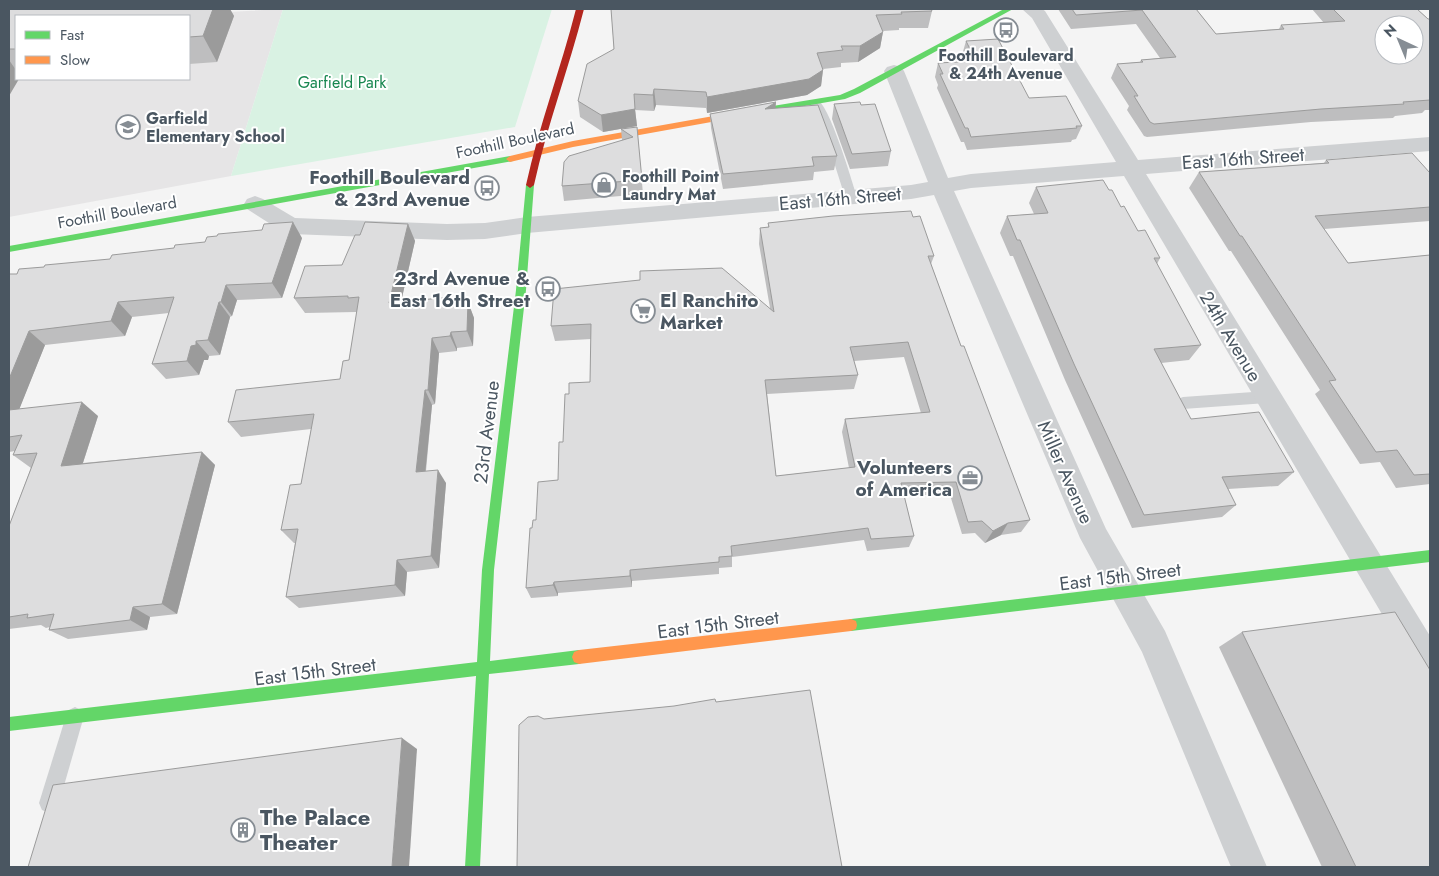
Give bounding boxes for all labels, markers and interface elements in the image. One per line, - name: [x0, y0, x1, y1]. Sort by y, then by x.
- legend: [15, 15, 190, 80]
- north arrow: [1374, 15, 1424, 65]
- bus stop icon: Foothill Boulevard & 24th Avenue: [993, 17, 1019, 43]
- text: N: [1379, 20, 1401, 42]
- text: Fast: [60, 24, 84, 46]
- place label: Foothill Boulevard & 24th Avenue: [938, 44, 1074, 85]
- text: Slow: [60, 49, 91, 71]
- park label: Garfield Park: [298, 71, 387, 94]
- place label: Garfield Elementary School: [146, 107, 285, 148]
- school or university icon: Garfield Elementary School: [115, 114, 141, 140]
- street label: Foothill Boulevard: [454, 117, 576, 164]
- street label: East 16th Street: [1181, 141, 1306, 176]
- place label: Foothill Boulevard & 23rd Avenue: [309, 164, 470, 213]
- place label: Foothill Point Laundry Mat: [622, 165, 720, 206]
- shop icon: Foothill Point Laundry Mat: [591, 172, 617, 198]
- bus stop icon: Foothill Boulevard & 23rd Avenue: [474, 175, 500, 201]
- street label: East 16th Street: [778, 180, 903, 217]
- street label: Foothill Boulevard: [56, 191, 178, 234]
- place label: 23rd Avenue & East 16th Street: [390, 265, 530, 314]
- bus stop icon: 23rd Avenue & East 16th Street: [535, 276, 561, 302]
- street label: 24th Avenue: [1193, 286, 1268, 387]
- place label: El Ranchito Market: [660, 287, 758, 336]
- supermarket icon: El Ranchito Market: [630, 298, 656, 324]
- street label: 23rd Avenue: [467, 379, 506, 485]
- street label: Miller Avenue: [1031, 416, 1100, 528]
- place label: Volunteers of America: [855, 454, 952, 503]
- office icon: Volunteers of America: [957, 465, 983, 491]
- street label: East 15th Street: [1058, 556, 1183, 597]
- street label: East 15th Street: [656, 604, 781, 645]
- street label: East 15th Street: [253, 651, 378, 692]
- place label: The Palace Theater: [260, 801, 370, 858]
- building icon: The Palace Theater: [230, 817, 256, 843]

